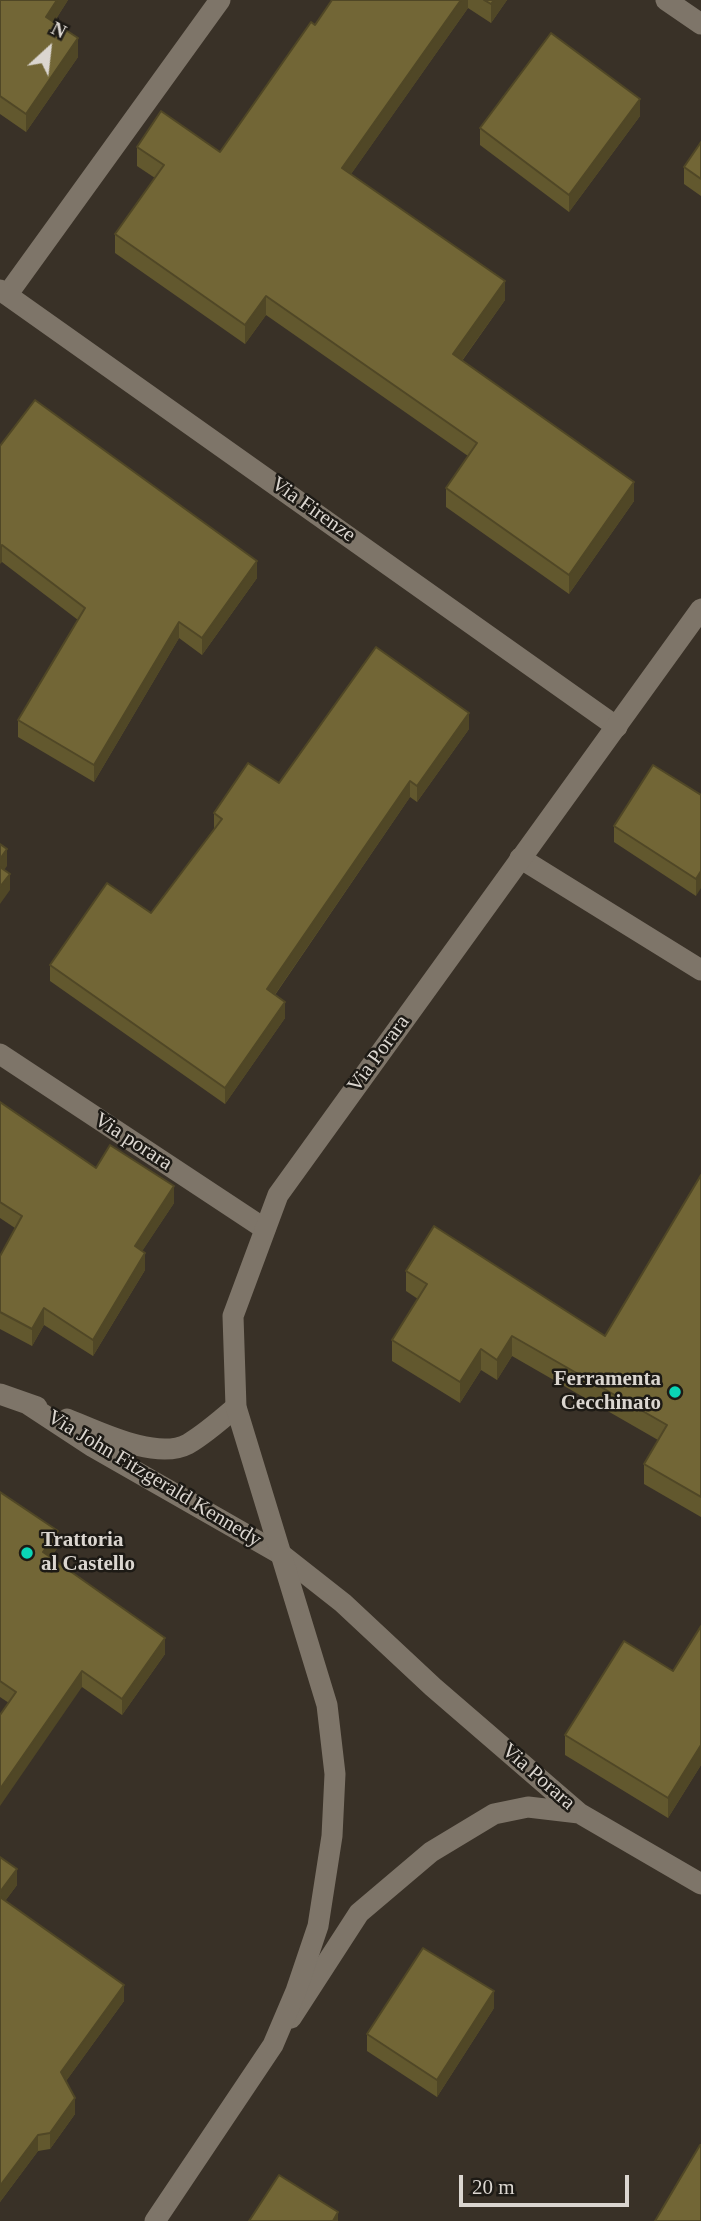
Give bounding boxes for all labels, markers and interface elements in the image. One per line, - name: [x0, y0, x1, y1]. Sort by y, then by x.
- north arrow: [14, 14, 84, 84]
- text: N: [48, 17, 70, 42]
- street label: Via Firenze: [266, 472, 360, 548]
- street label: Via Porara: [343, 1011, 415, 1097]
- street label: Via porara: [89, 1107, 177, 1177]
- place label: Ferramenta Cecchinato: [554, 1367, 661, 1417]
- marker: Ferramenta Cecchinato: [667, 1384, 683, 1400]
- street label: Via John Fitzgerald Kennedy: [42, 1405, 266, 1553]
- place label: Trattoria al Castello: [41, 1528, 135, 1578]
- marker: Trattoria al Castello: [19, 1545, 35, 1561]
- street label: Via Porara: [496, 1738, 580, 1816]
- scale bar: [463, 2162, 633, 2206]
- text: 20 m: [472, 2175, 515, 2199]

